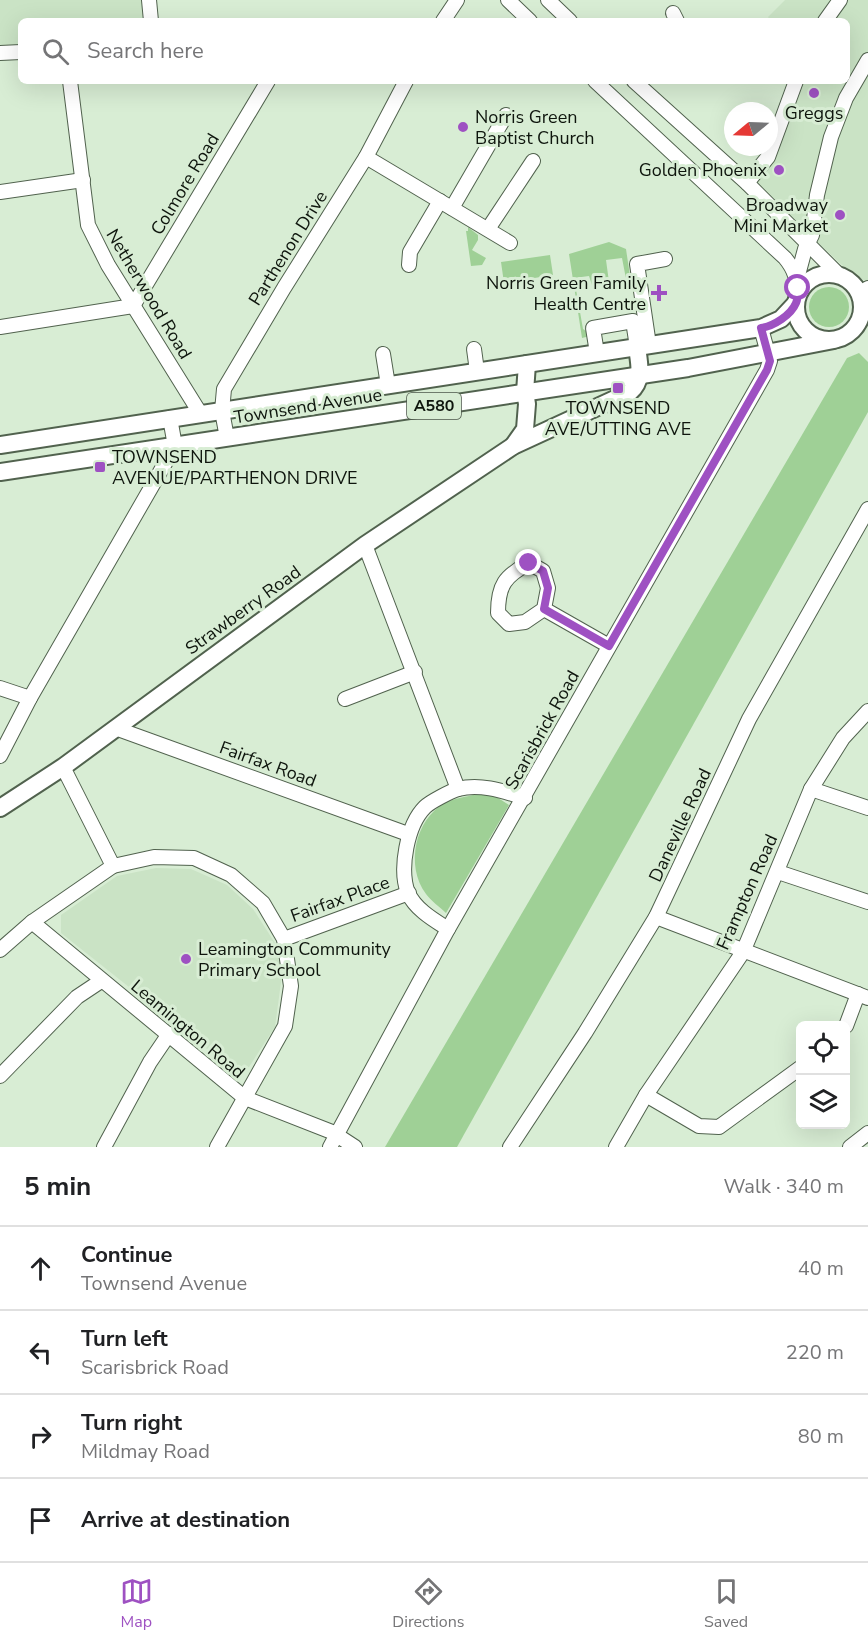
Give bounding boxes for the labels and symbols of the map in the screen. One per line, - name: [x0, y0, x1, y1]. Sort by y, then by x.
- marker: Greggs: [807, 86, 821, 100]
- place label: Greggs: [785, 101, 843, 125]
- north arrow: [724, 102, 778, 156]
- place label: Norris Green Baptist Church: [475, 105, 594, 150]
- marker: Norris Green Baptist Church: [456, 120, 470, 134]
- street label: Colmore Road: [145, 129, 225, 239]
- place label: Golden Phoenix: [639, 158, 768, 182]
- marker: Golden Phoenix: [772, 163, 786, 177]
- street label: Parthenon Drive: [243, 186, 333, 310]
- place label: Broadway Mini Market: [733, 193, 829, 238]
- marker: Broadway Mini Market: [833, 208, 847, 222]
- street label: Netherwood Road: [101, 224, 197, 364]
- place label: Norris Green Family Health Centre: [486, 271, 647, 316]
- route start: [784, 274, 810, 300]
- marker: Norris Green Family Health Centre: [650, 284, 668, 302]
- marker: TOWNSEND AVE/UTTING AVE: [611, 381, 625, 395]
- street label: Townsend Avenue: [232, 382, 384, 430]
- road number: A580: [407, 393, 461, 419]
- place label: TOWNSEND AVE/UTTING AVE: [545, 396, 691, 441]
- place label: TOWNSEND AVENUE/PARTHENON DRIVE: [112, 445, 358, 490]
- marker: TOWNSEND AVENUE/PARTHENON DRIVE: [93, 460, 107, 474]
- route end: [515, 549, 541, 575]
- street label: Strawberry Road: [180, 560, 306, 660]
- street label: Scarisbrick Road: [499, 666, 585, 794]
- street label: Fairfax Road: [216, 735, 320, 793]
- street label: Daneville Road: [643, 764, 717, 886]
- street label: Frampton Road: [711, 830, 783, 954]
- street label: Fairfax Place: [287, 870, 393, 928]
- place label: Leamington Community Primary School: [198, 937, 391, 982]
- marker: Leamington Community Primary School: [179, 952, 193, 966]
- street label: Leamington Road: [126, 974, 250, 1084]

